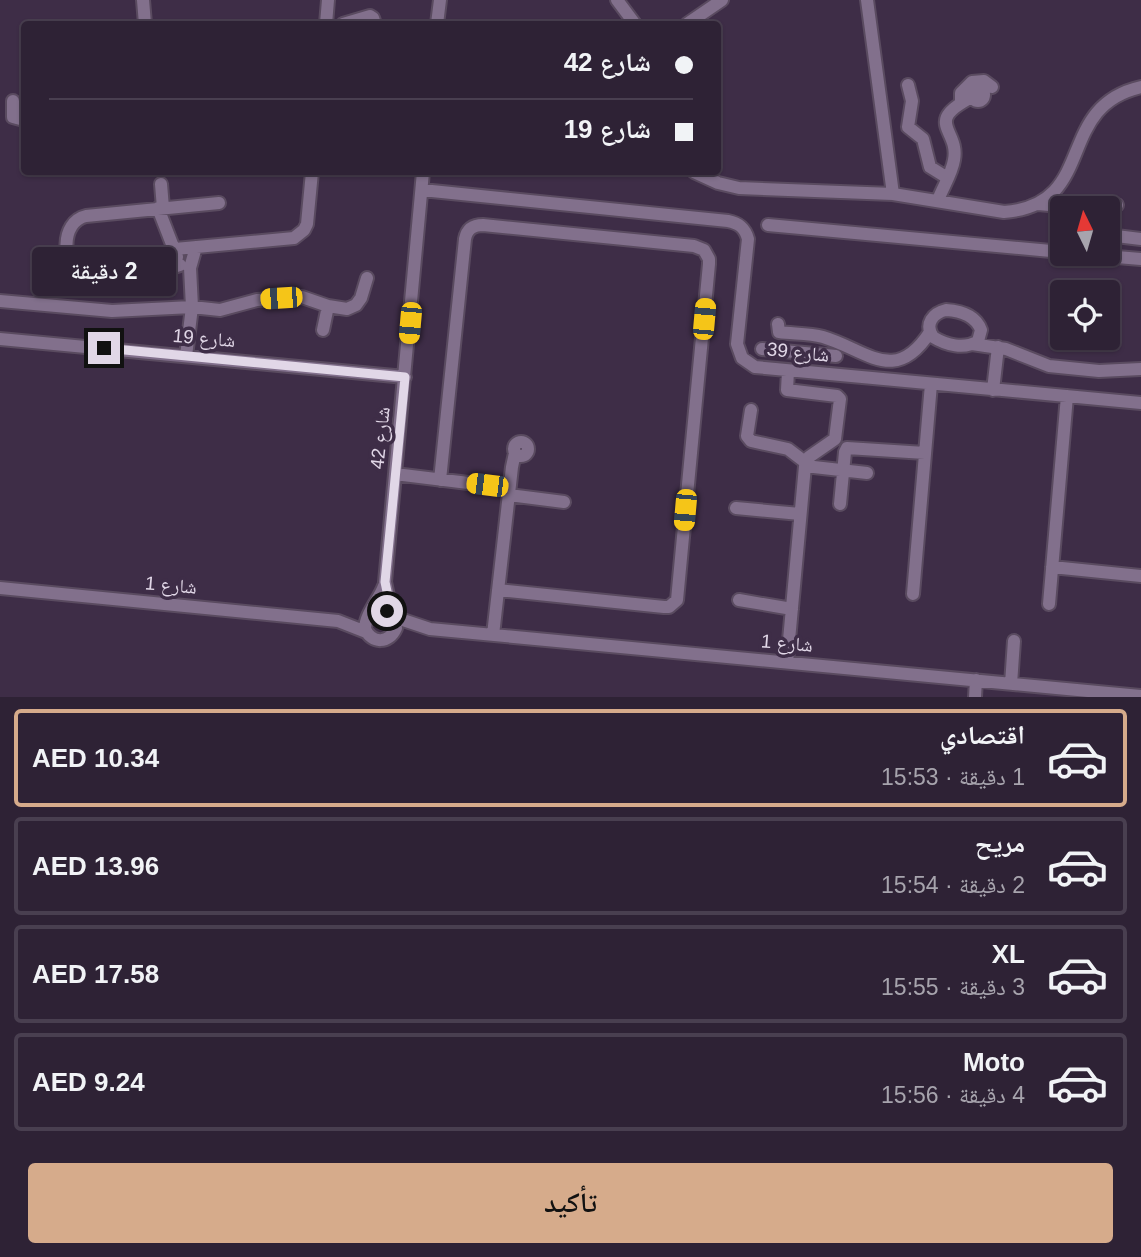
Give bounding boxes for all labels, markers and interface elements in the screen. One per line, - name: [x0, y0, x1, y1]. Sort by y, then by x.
- text: شارع 42: [564, 47, 651, 77]
- text: شارع 19: [564, 114, 651, 144]
- north arrow: [1050, 196, 1120, 266]
- map controls: [1050, 196, 1120, 350]
- callout: 2 دقيقة: [32, 246, 176, 296]
- text: 2 دقيقة: [71, 258, 137, 284]
- button: locate: [1050, 280, 1120, 350]
- car: [260, 286, 303, 310]
- car: [692, 297, 717, 341]
- car: [398, 301, 423, 345]
- street label: شارع 19: [172, 325, 236, 352]
- route end: [88, 332, 120, 364]
- street label: شارع 39: [766, 338, 830, 367]
- street label: شارع 42: [366, 406, 395, 470]
- car: [465, 472, 510, 498]
- car: [673, 488, 698, 532]
- street label: شارع 1: [144, 572, 198, 599]
- route start: [371, 595, 403, 627]
- street label: شارع 1: [760, 630, 814, 657]
- text: اقتصادي: [940, 720, 1025, 750]
- icon: car: [1046, 727, 1109, 790]
- text: AED 10.34: [32, 743, 159, 773]
- text: 1 دقيقة · 15:53: [881, 764, 1025, 790]
- text: مريح: [975, 828, 1025, 858]
- icon: car: [1046, 835, 1109, 898]
- text: AED 13.96: [32, 851, 159, 881]
- text: 2 دقيقة · 15:54: [881, 872, 1025, 898]
- text: XL: [992, 939, 1025, 969]
- icon: car: [1046, 943, 1109, 1006]
- text: AED 17.58: [32, 959, 159, 989]
- text: 3 دقيقة · 15:55: [881, 974, 1025, 1000]
- text: Moto: [963, 1047, 1025, 1077]
- icon: car: [1046, 1051, 1109, 1114]
- text: AED 9.24: [32, 1067, 145, 1097]
- text: 4 دقيقة · 15:56: [881, 1082, 1025, 1108]
- button: تأكيد: [28, 1163, 1113, 1243]

